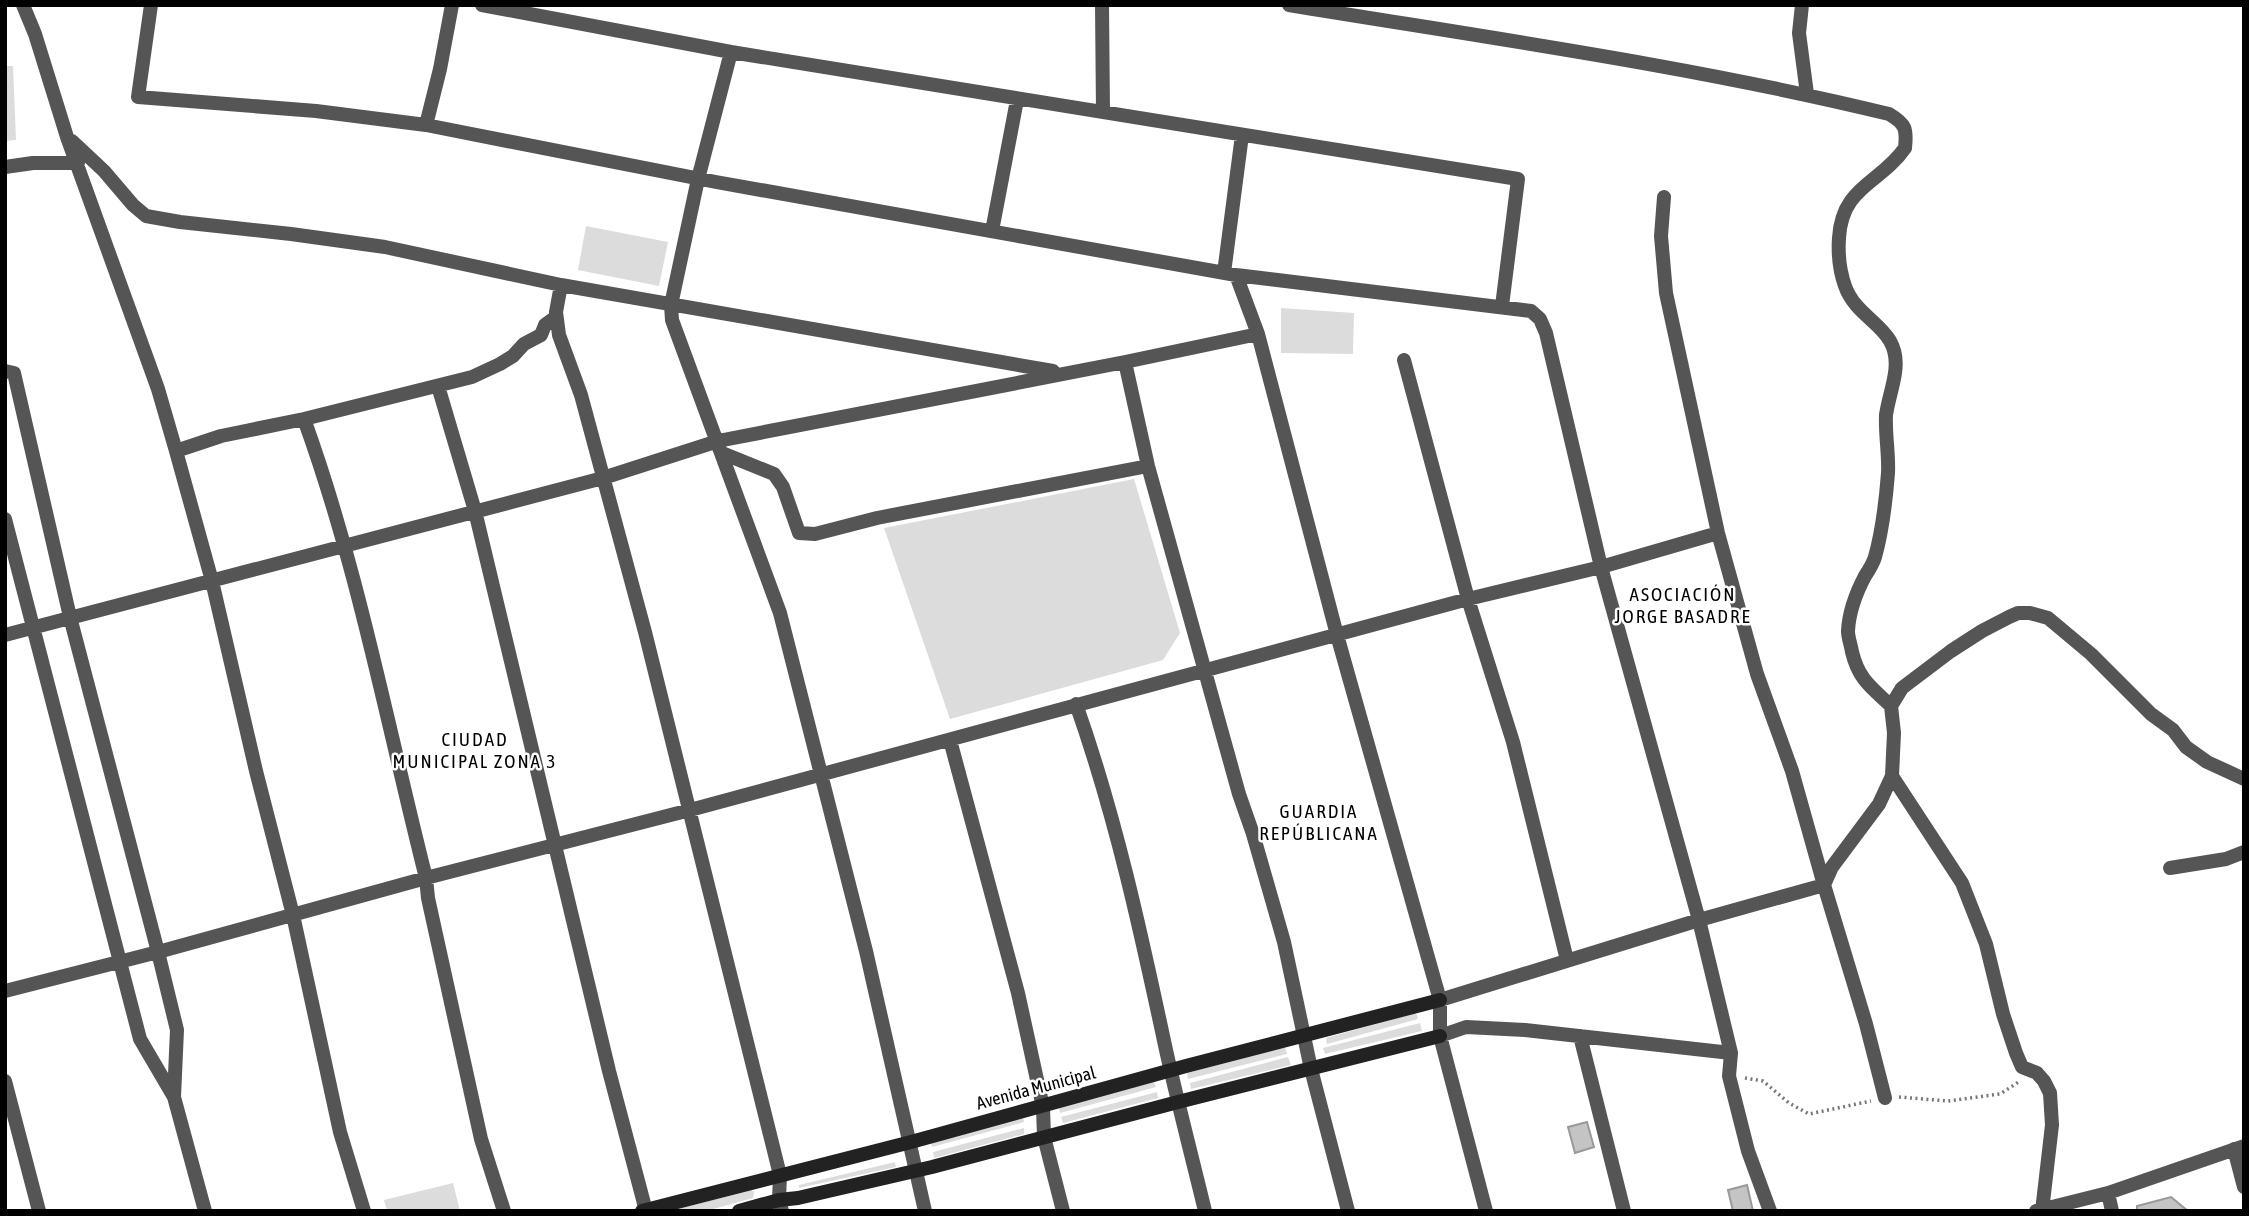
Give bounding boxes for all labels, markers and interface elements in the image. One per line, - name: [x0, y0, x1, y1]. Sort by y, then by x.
- district label: ASOCIACIÓN JORGE BASADRE: [1614, 583, 1752, 627]
- district label: CIUDAD MUNICIPAL ZONA 3: [393, 728, 557, 772]
- district label: GUARDIA REPÚBLICANA: [1259, 800, 1379, 844]
- street label: Avenida Municipal: [974, 1061, 1098, 1114]

